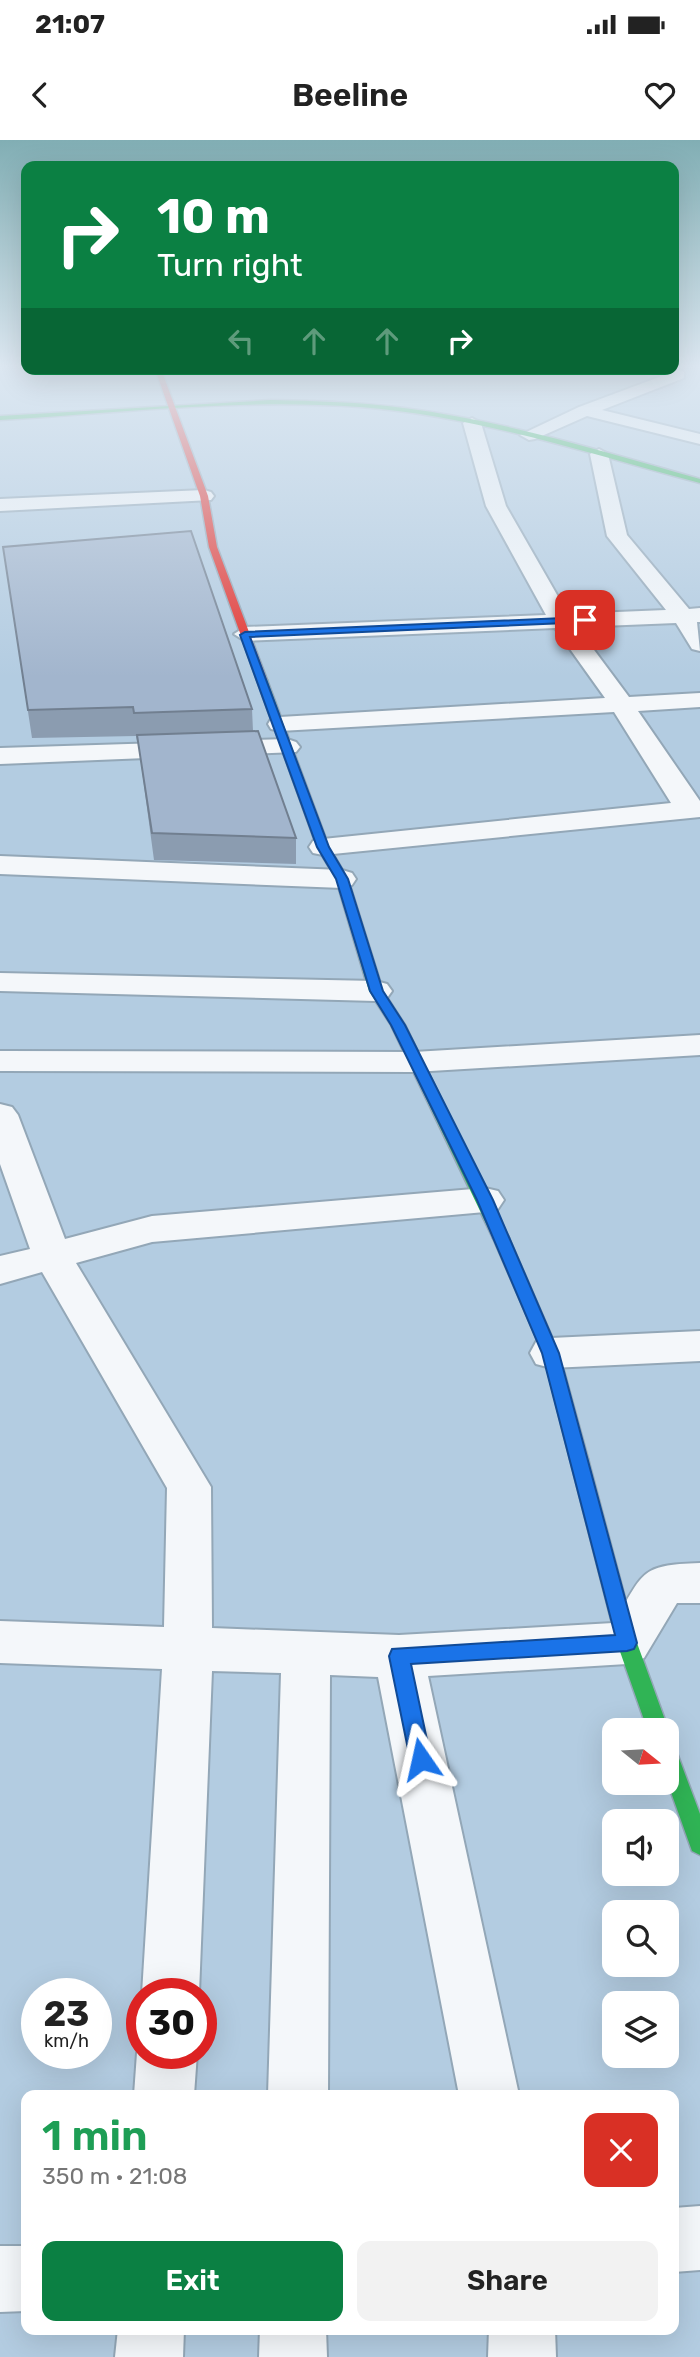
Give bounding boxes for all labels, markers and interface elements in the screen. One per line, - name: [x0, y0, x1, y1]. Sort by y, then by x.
- text: 21:07: [35, 9, 105, 40]
- icon: back: [21, 76, 59, 114]
- text: Beeline: [292, 76, 408, 114]
- icon: heart: [641, 76, 679, 114]
- text: 10 m: [157, 187, 270, 245]
- icon: right: [42, 189, 133, 280]
- text: Turn right: [157, 246, 302, 284]
- icon: left: [222, 322, 260, 360]
- icon: ahead: [295, 322, 333, 360]
- icon: ahead: [368, 322, 406, 360]
- icon: right: [441, 322, 479, 360]
- pin: [555, 590, 615, 650]
- icon: arrive: [566, 601, 604, 639]
- north arrow: [602, 1718, 679, 1796]
- map controls: [602, 1718, 679, 2068]
- position arrow: [384, 1722, 458, 1796]
- button: sound: [602, 1809, 679, 1886]
- button: search: [602, 1900, 679, 1977]
- speed limit sign: 30: [126, 1978, 217, 2069]
- button: layers: [602, 1991, 679, 2068]
- text: 23: [44, 1993, 89, 2035]
- text: km/h: [44, 2030, 89, 2052]
- text: 1 min: [42, 2111, 148, 2161]
- button: close: [584, 2113, 658, 2187]
- text: 350 m · 21:08: [42, 2162, 188, 2190]
- button: Exit: [42, 2241, 343, 2321]
- button: Share: [357, 2241, 658, 2321]

